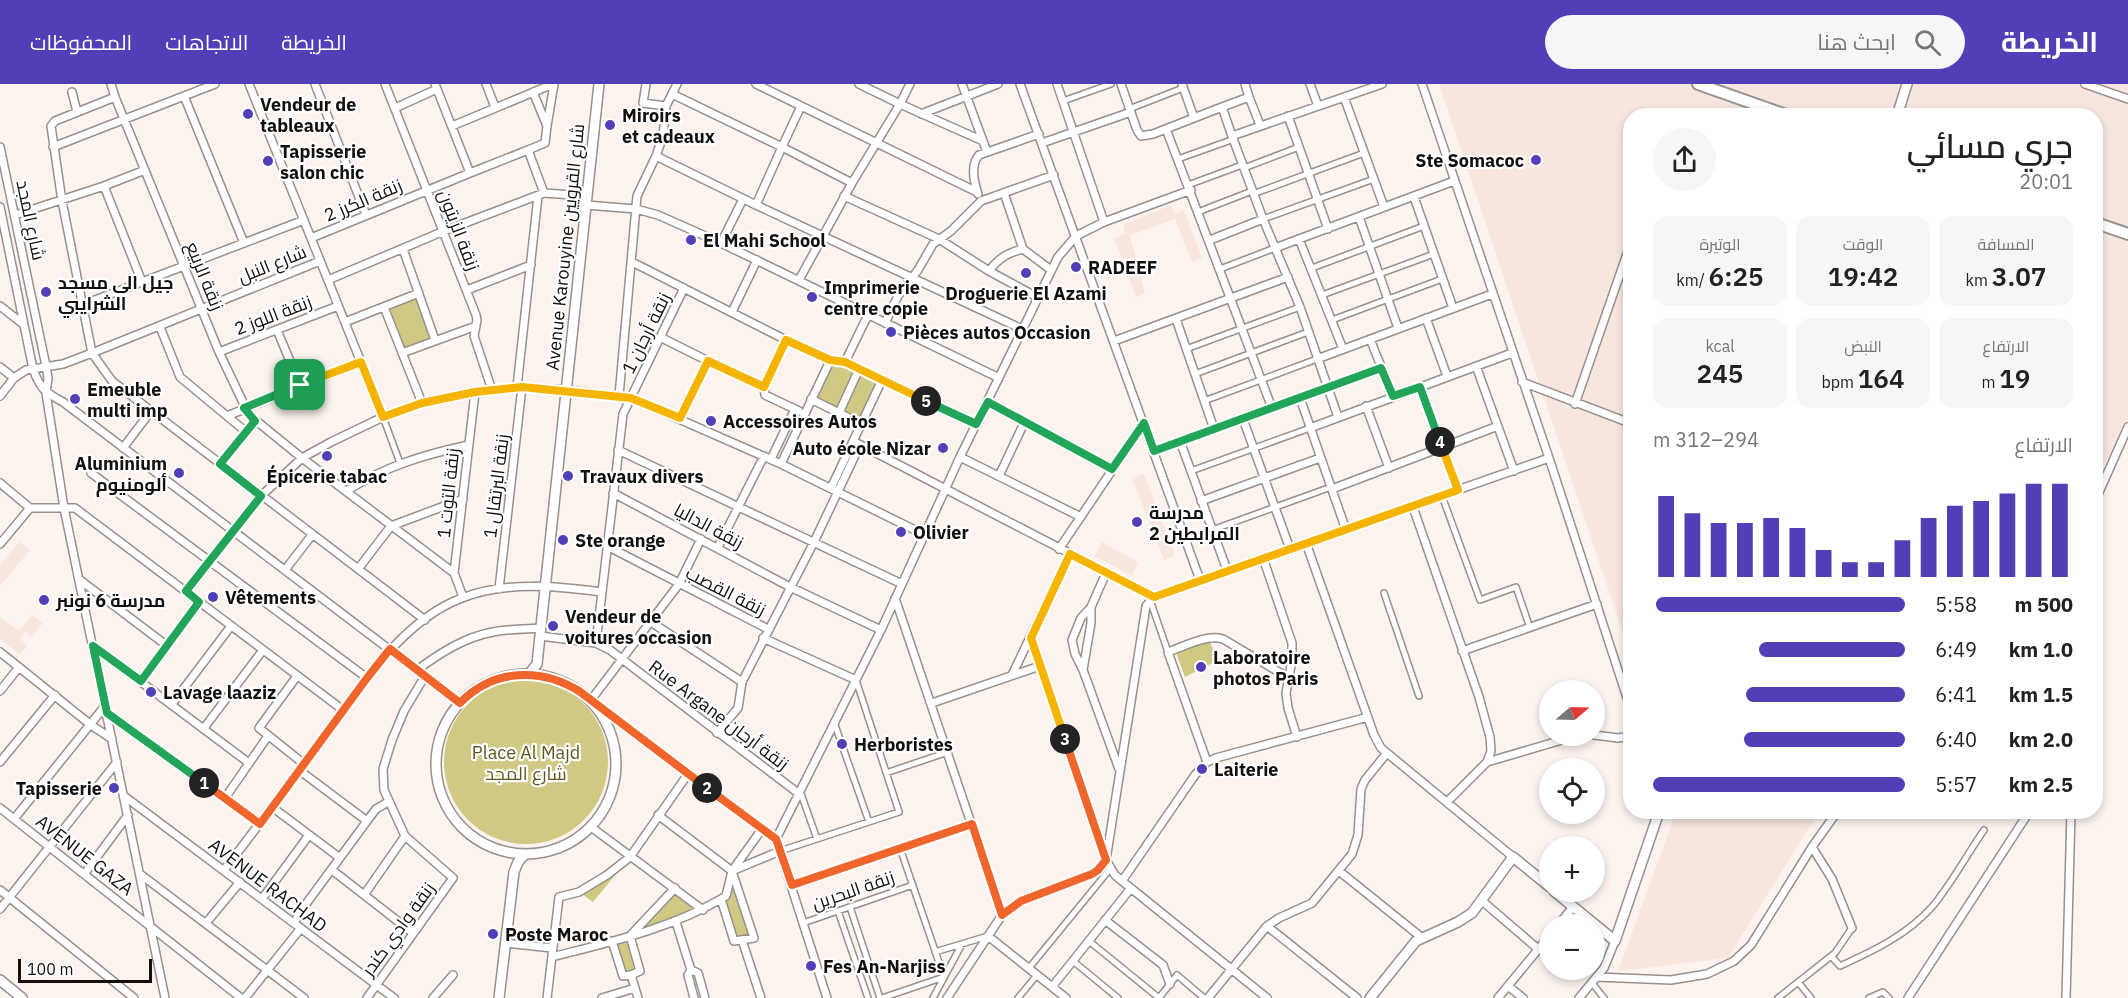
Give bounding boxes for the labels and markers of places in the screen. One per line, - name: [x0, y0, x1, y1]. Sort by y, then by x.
- place label: Vendeur de tableaux: [260, 93, 356, 137]
- place label: Miroirs et cadeaux: [622, 104, 715, 148]
- marker: Vendeur de tableaux: [241, 107, 255, 121]
- marker: Miroirs et cadeaux: [603, 118, 617, 132]
- place label: Tapisserie salon chic: [280, 140, 366, 184]
- place label: Ste Somacoc: [1415, 149, 1524, 172]
- marker: Ste Somacoc: [1529, 153, 1543, 167]
- marker: Tapisserie salon chic: [261, 154, 275, 168]
- place label: El Mahi School: [703, 229, 826, 252]
- marker: El Mahi School: [684, 233, 698, 247]
- place label: RADEEF: [1088, 256, 1157, 279]
- marker: RADEEF: [1069, 260, 1083, 274]
- marker: Droguerie El Azami: [1019, 266, 1033, 280]
- place label: جيل الي مسجد الشرايبي: [58, 271, 173, 319]
- place label: Imprimerie centre copie: [824, 276, 928, 320]
- place label: Droguerie El Azami: [945, 282, 1107, 305]
- marker: جيل الي مسجد الشرايبي: [39, 285, 53, 299]
- marker: Imprimerie centre copie: [805, 290, 819, 304]
- place label: Pièces autos Occasion: [903, 321, 1091, 344]
- marker: Pièces autos Occasion: [884, 325, 898, 339]
- pin: [274, 359, 325, 410]
- place label: Emeuble multi imp: [87, 378, 168, 422]
- pin: 5: [911, 386, 941, 416]
- marker: Emeuble multi imp: [68, 392, 82, 406]
- place label: Accessoires Autos: [723, 410, 877, 433]
- marker: Accessoires Autos: [704, 414, 718, 428]
- pin: 4: [1425, 427, 1455, 457]
- place label: Auto école Nizar: [792, 437, 931, 460]
- marker: Auto école Nizar: [936, 441, 950, 455]
- marker: Épicerie tabac: [320, 449, 334, 463]
- place label: Aluminium ألومنيوم: [75, 452, 167, 497]
- place label: Épicerie tabac: [267, 464, 387, 488]
- place label: Travaux divers: [580, 465, 704, 488]
- marker: Aluminium ألومنيوم: [172, 466, 186, 480]
- marker: Travaux divers: [561, 469, 575, 483]
- place label: مدرسة المرابطين 2: [1149, 501, 1240, 545]
- marker: مدرسة المرابطين 2: [1130, 515, 1144, 529]
- place label: Olivier: [913, 521, 969, 544]
- marker: Olivier: [894, 525, 908, 539]
- place label: Ste orange: [575, 529, 665, 552]
- marker: Ste orange: [556, 533, 570, 547]
- place label: Vêtements: [225, 586, 316, 609]
- place label: مدرسة 6 نونبر: [55, 589, 166, 612]
- marker: Vêtements: [206, 590, 220, 604]
- marker: مدرسة 6 نونبر: [37, 593, 51, 607]
- place label: Vendeur de voitures occasion: [565, 605, 712, 649]
- marker: Vendeur de voitures occasion: [546, 619, 560, 633]
- place label: Laboratoire photos Paris: [1213, 646, 1318, 690]
- marker: Laboratoire photos Paris: [1194, 660, 1208, 674]
- place label: Lavage laaziz: [163, 681, 276, 704]
- marker: Lavage laaziz: [144, 685, 158, 699]
- pin: 3: [1050, 724, 1080, 754]
- place label: Herboristes: [854, 733, 953, 756]
- marker: Herboristes: [835, 737, 849, 751]
- place label: Laiterie: [1214, 758, 1278, 781]
- marker: Laiterie: [1195, 762, 1209, 776]
- pin: 1: [189, 768, 219, 798]
- pin: 2: [692, 773, 722, 803]
- place label: Tapisserie: [16, 777, 102, 800]
- marker: Tapisserie: [107, 781, 121, 795]
- place label: Poste Maroc: [505, 923, 608, 946]
- marker: Poste Maroc: [486, 927, 500, 941]
- place label: Fes An-Narjiss: [823, 955, 946, 978]
- marker: Fes An-Narjiss: [804, 959, 818, 973]

